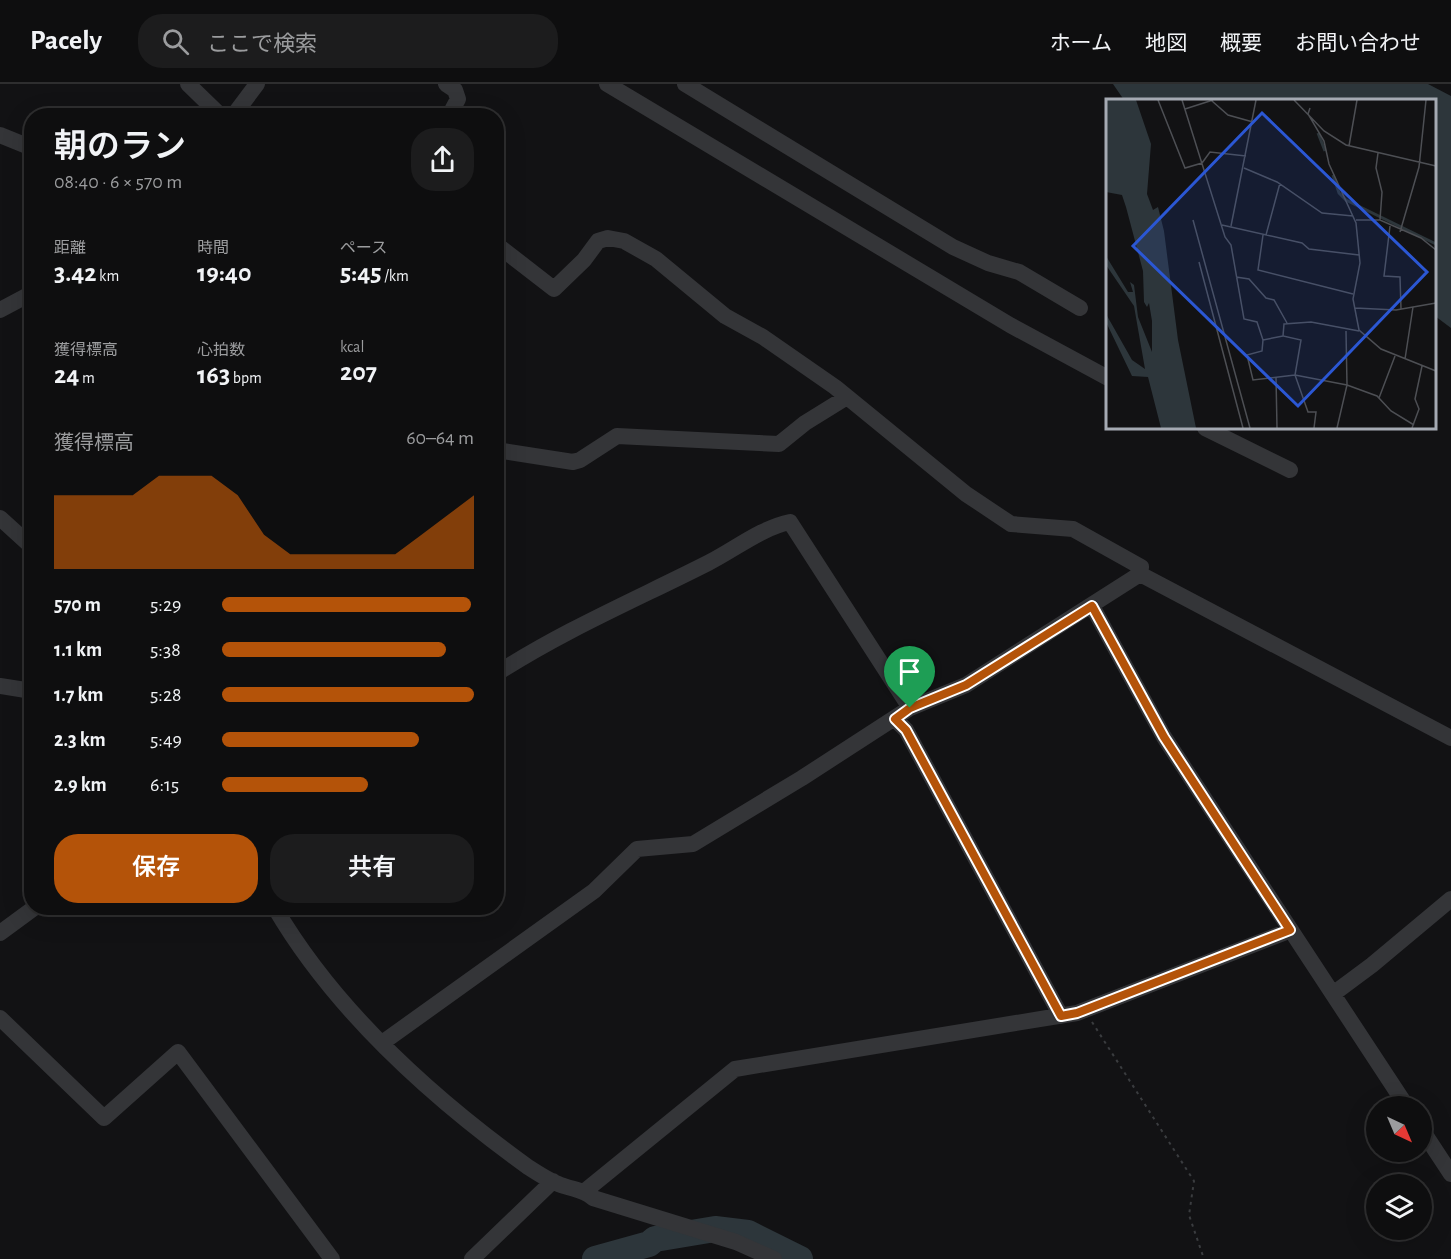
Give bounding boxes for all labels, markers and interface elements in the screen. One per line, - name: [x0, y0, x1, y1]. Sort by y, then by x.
- search box: [138, 14, 558, 68]
- icon: search: [159, 25, 192, 58]
- text: Pacely: [30, 27, 102, 55]
- text: ここで検索: [207, 33, 317, 55]
- text: ホーム: [1050, 33, 1112, 54]
- text: 地図: [1145, 33, 1187, 54]
- text: 概要: [1220, 33, 1262, 54]
- text: お問い合わせ: [1295, 33, 1421, 54]
- inset map: [1106, 99, 1436, 429]
- button: share: [411, 128, 474, 191]
- text: 朝のラン: [54, 131, 186, 164]
- text: 08:40 · 6 × 570 m: [54, 172, 182, 192]
- text: 距離: [54, 240, 86, 256]
- text: 時間: [197, 240, 229, 256]
- text: ペース: [340, 240, 387, 256]
- text: 3.42: [54, 260, 96, 286]
- text: 19:40: [197, 260, 252, 286]
- text: 5:45: [340, 260, 382, 286]
- text: km: [96, 268, 119, 284]
- text: /km: [382, 268, 409, 284]
- text: kcal: [340, 339, 364, 355]
- text: 獲得標高: [54, 342, 118, 358]
- text: 心拍数: [197, 342, 245, 358]
- text: 207: [340, 359, 377, 385]
- text: 24: [54, 362, 79, 388]
- text: 163: [197, 362, 230, 388]
- text: m: [79, 370, 95, 386]
- text: bpm: [230, 370, 262, 386]
- text: 60–64 m: [406, 428, 474, 448]
- text: 獲得標高: [54, 433, 134, 453]
- text: 570 m: [54, 595, 101, 615]
- text: 5:29: [150, 595, 181, 615]
- text: 1.1 km: [54, 640, 102, 660]
- text: 5:38: [150, 640, 181, 660]
- pin: [884, 646, 935, 708]
- icon: arrive: [893, 655, 926, 688]
- text: 1.7 km: [54, 685, 103, 705]
- text: 5:28: [150, 685, 182, 705]
- text: 2.3 km: [54, 730, 106, 750]
- text: 5:49: [150, 730, 182, 750]
- text: 2.9 km: [54, 775, 107, 795]
- text: 6:15: [150, 775, 179, 795]
- button: 保存: [54, 834, 258, 903]
- button: 共有: [270, 834, 474, 903]
- north arrow: [1366, 1096, 1432, 1162]
- map controls: [1366, 1096, 1432, 1240]
- button: layers: [1366, 1174, 1432, 1240]

